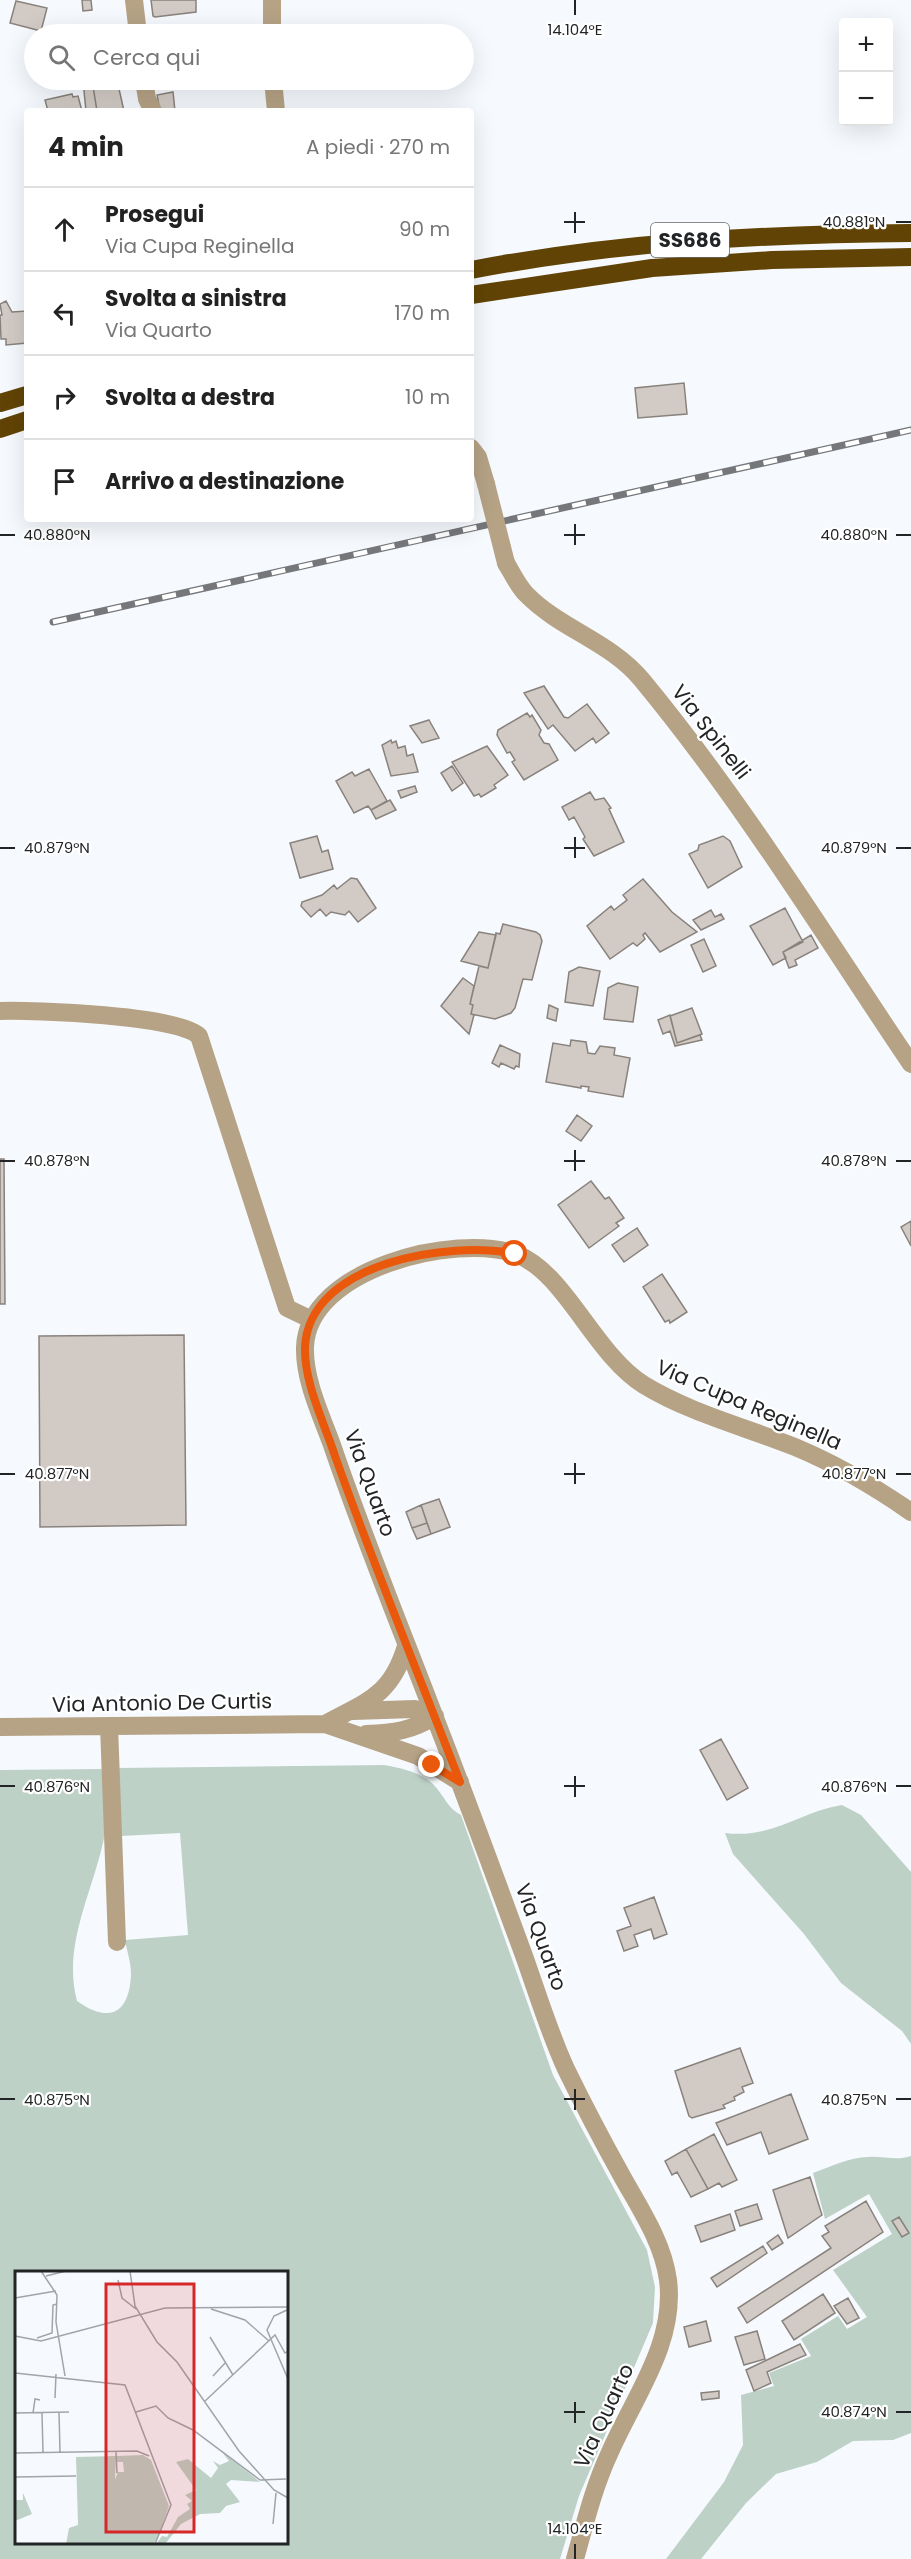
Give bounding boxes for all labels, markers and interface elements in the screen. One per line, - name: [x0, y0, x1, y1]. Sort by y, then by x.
- map controls: [839, 18, 893, 126]
- button: +: [839, 18, 893, 72]
- text: 14.104°E: [548, 19, 602, 40]
- search box: [24, 24, 474, 90]
- icon: search: [45, 41, 78, 74]
- text: Cerca qui: [93, 42, 200, 73]
- button: −: [839, 72, 893, 126]
- text: 4 min: [48, 129, 124, 165]
- text: A piedi · 270 m: [306, 133, 450, 161]
- text: Prosegui: [105, 199, 204, 230]
- text: 40.881°N: [823, 211, 885, 232]
- icon: ahead: [48, 213, 81, 246]
- text: 90 m: [399, 215, 450, 243]
- road number: SS686: [651, 223, 729, 257]
- text: Via Cupa Reginella: [105, 232, 294, 260]
- text: Svolta a sinistra: [105, 283, 287, 314]
- icon: left: [48, 297, 81, 330]
- text: 170 m: [394, 299, 450, 327]
- text: Via Quarto: [105, 316, 212, 344]
- icon: right: [48, 381, 81, 414]
- text: Svolta a destra: [105, 382, 275, 413]
- text: 10 m: [405, 383, 450, 411]
- icon: arrive: [48, 465, 81, 498]
- text: Arrivo a destinazione: [105, 466, 344, 497]
- text: 40.880°N: [23, 524, 91, 545]
- text: 40.880°N: [820, 524, 888, 545]
- street label: Via Spinelli: [665, 678, 758, 785]
- text: 40.879°N: [24, 837, 90, 858]
- text: 40.879°N: [821, 837, 887, 858]
- text: 40.878°N: [24, 1150, 90, 1171]
- text: 40.878°N: [821, 1150, 887, 1171]
- route start: [501, 1240, 527, 1266]
- street label: Via Cupa Reginella: [652, 1352, 846, 1457]
- street label: Via Quarto: [338, 1425, 403, 1541]
- text: 40.877°N: [25, 1463, 89, 1484]
- text: 40.877°N: [822, 1463, 886, 1484]
- street label: Via Antonio De Curtis: [52, 1686, 272, 1719]
- route end: [418, 1751, 444, 1777]
- text: 40.876°N: [24, 1776, 90, 1797]
- text: 40.876°N: [821, 1776, 887, 1797]
- street label: Via Quarto: [509, 1879, 574, 1995]
- text: 40.875°N: [24, 2089, 90, 2110]
- text: 40.875°N: [821, 2089, 887, 2110]
- inset map: [15, 2271, 288, 2544]
- street label: Via Quarto: [567, 2359, 640, 2473]
- text: 40.874°N: [821, 2401, 887, 2422]
- text: 14.104°E: [548, 2518, 602, 2539]

